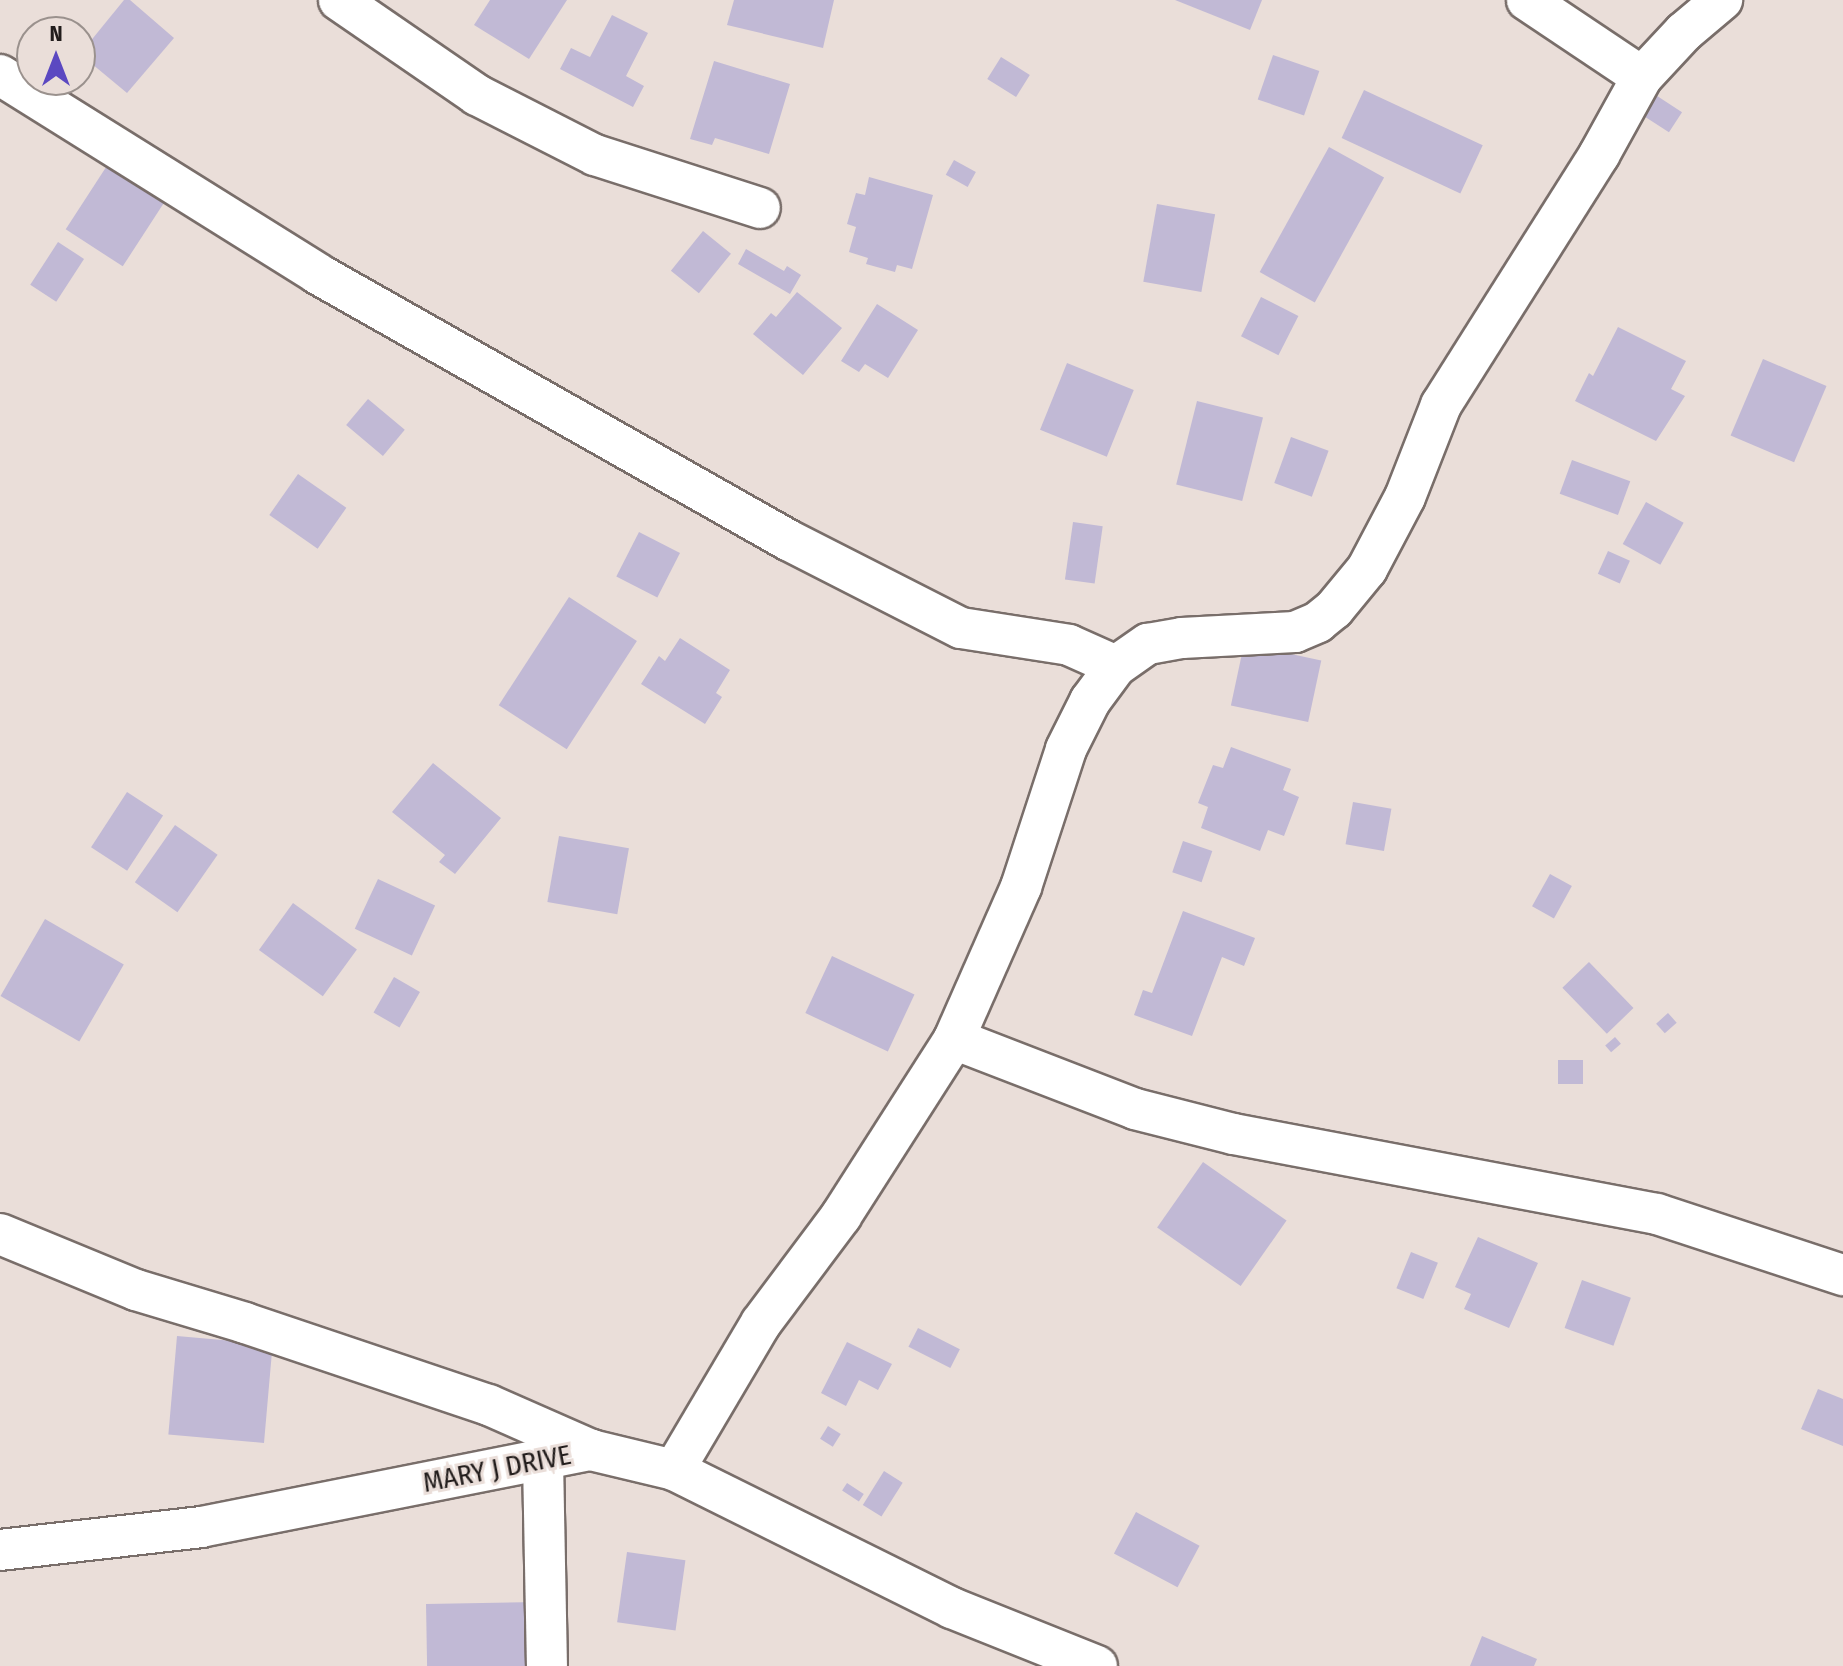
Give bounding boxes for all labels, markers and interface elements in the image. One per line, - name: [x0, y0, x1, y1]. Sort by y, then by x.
- north arrow: [16, 16, 96, 96]
- text: N: [49, 20, 63, 47]
- street label: MARY J DRIVE: [420, 1438, 574, 1500]

